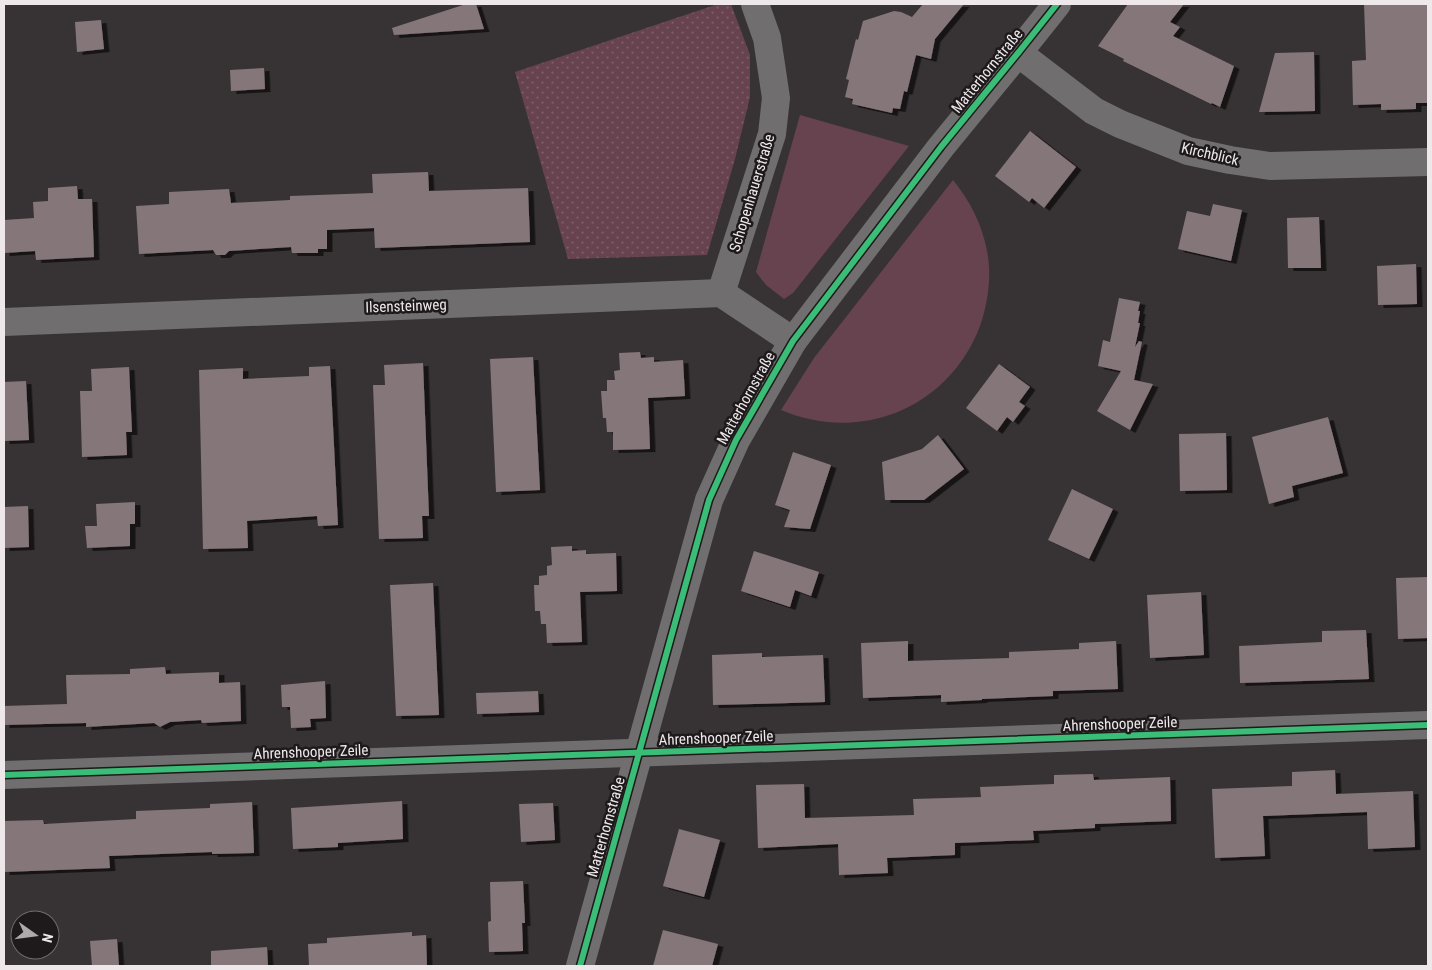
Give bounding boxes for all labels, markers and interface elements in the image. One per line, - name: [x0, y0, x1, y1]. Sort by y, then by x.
- street label: Matterhornstraße: [948, 25, 1026, 117]
- street label: Schopenhauerstraße: [726, 132, 778, 254]
- street label: Kirchblick: [1180, 139, 1241, 169]
- street label: Ilsensteinweg: [365, 296, 447, 316]
- street label: Matterhornstraße: [713, 348, 779, 448]
- street label: Ahrenshooper Zeile: [1062, 713, 1178, 735]
- street label: Ahrenshooper Zeile: [658, 727, 774, 749]
- street label: Ahrenshooper Zeile: [253, 741, 369, 763]
- street label: Matterhornstraße: [583, 775, 629, 879]
- north arrow: [10, 910, 60, 960]
- text: N: [39, 932, 56, 944]

